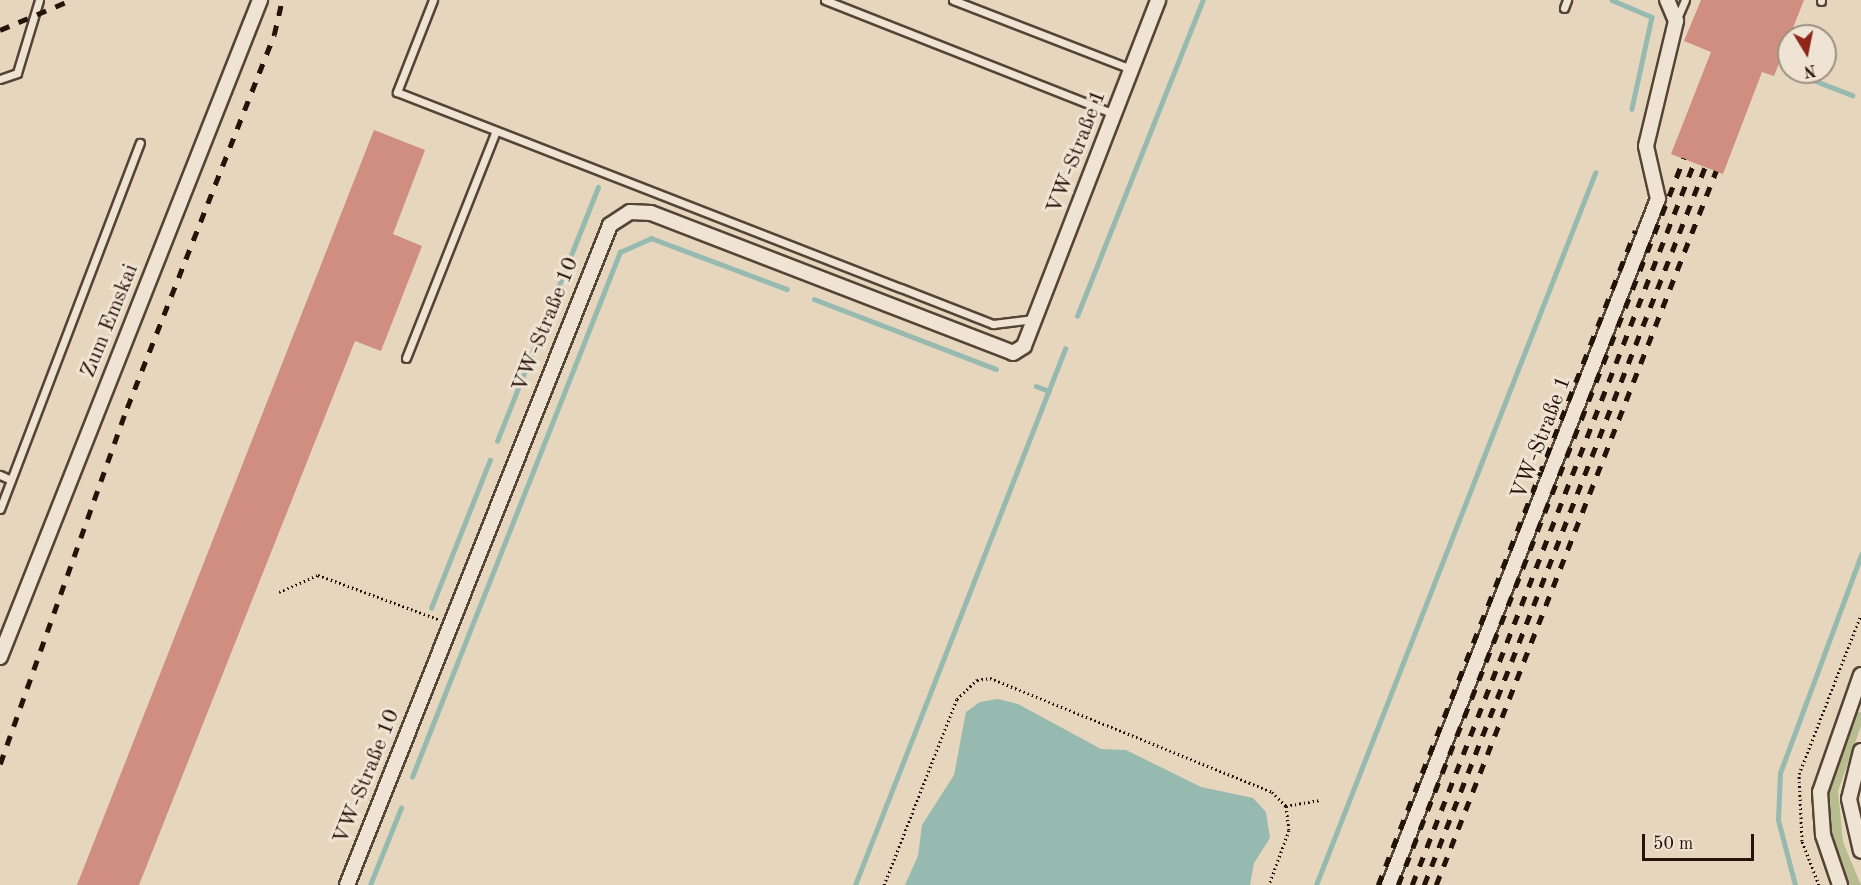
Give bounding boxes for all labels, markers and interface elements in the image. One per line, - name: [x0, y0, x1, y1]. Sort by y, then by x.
- north arrow: [1777, 24, 1837, 84]
- text: N: [1802, 61, 1817, 79]
- street label: VW-Straße 1: [1041, 86, 1113, 218]
- street label: VW-Straße 10: [507, 254, 585, 396]
- street label: Zum Emskai: [75, 260, 145, 382]
- street label: VW-Straße 1: [1506, 372, 1578, 504]
- street label: VW-Straße 10: [328, 706, 406, 848]
- scale bar: [1645, 822, 1758, 860]
- text: 50 m: [1653, 835, 1693, 853]

